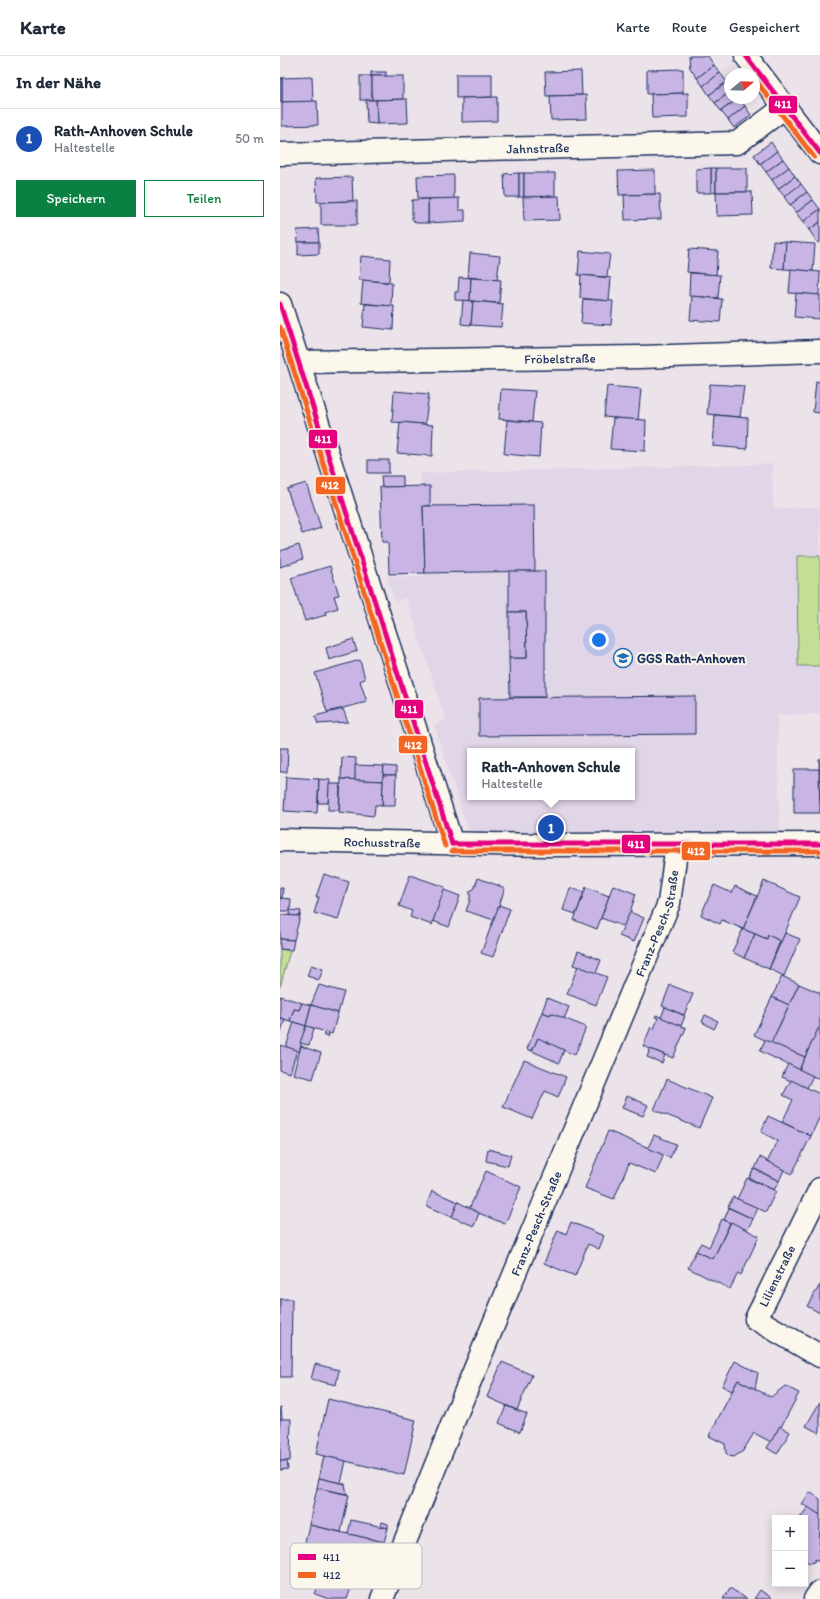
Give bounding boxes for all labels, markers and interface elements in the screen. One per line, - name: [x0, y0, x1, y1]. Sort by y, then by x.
- text: Karte: [20, 16, 66, 39]
- text: Karte: [616, 19, 650, 36]
- text: Route: [672, 19, 707, 36]
- text: Gespeichert: [729, 19, 800, 36]
- north arrow: [724, 68, 760, 104]
- text: In der Nähe: [16, 72, 101, 92]
- line badge: 411: [768, 95, 798, 114]
- text: 411: [775, 98, 792, 111]
- text: Rath-Anhoven Schule: [54, 122, 193, 140]
- text: 1: [26, 131, 32, 146]
- text: 50 m: [235, 131, 264, 146]
- text: Haltestelle: [54, 140, 115, 155]
- street label: Jahnstraße: [506, 140, 570, 156]
- button: Speichern: [16, 180, 136, 217]
- button: Teilen: [144, 180, 264, 217]
- street label: Fröbelstraße: [524, 350, 596, 366]
- line badge: 411: [308, 429, 338, 449]
- text: 411: [315, 433, 332, 446]
- line badge: 412: [315, 476, 346, 495]
- text: 412: [321, 479, 339, 492]
- your location: [589, 630, 609, 650]
- school or university icon: GGS Rath-Anhoven: [612, 647, 634, 669]
- place label: GGS Rath-Anhoven: [637, 651, 746, 666]
- line badge: 411: [394, 699, 424, 719]
- text: 411: [401, 703, 418, 716]
- line badge: 412: [398, 735, 428, 754]
- text: 412: [404, 739, 422, 752]
- popup: [467, 748, 635, 800]
- text: Rath-Anhoven Schule: [482, 758, 620, 776]
- text: Haltestelle: [482, 776, 543, 791]
- pin: 1: [538, 813, 564, 843]
- street label: Rochusstraße: [343, 834, 421, 850]
- line badge: 411: [621, 834, 651, 854]
- text: 411: [628, 838, 645, 851]
- line badge: 412: [681, 841, 711, 861]
- text: 412: [687, 845, 705, 858]
- street label: Franz-Pesch-Straße: [632, 869, 681, 979]
- street label: Franz-Pesch-Straße: [507, 1169, 564, 1278]
- street label: Lilienstraße: [756, 1243, 798, 1309]
- map controls: [772, 1515, 808, 1587]
- button: +: [772, 1515, 808, 1551]
- legend: [290, 1543, 422, 1589]
- text: 411: [323, 1551, 340, 1564]
- button: −: [772, 1551, 808, 1587]
- text: 412: [323, 1569, 341, 1582]

